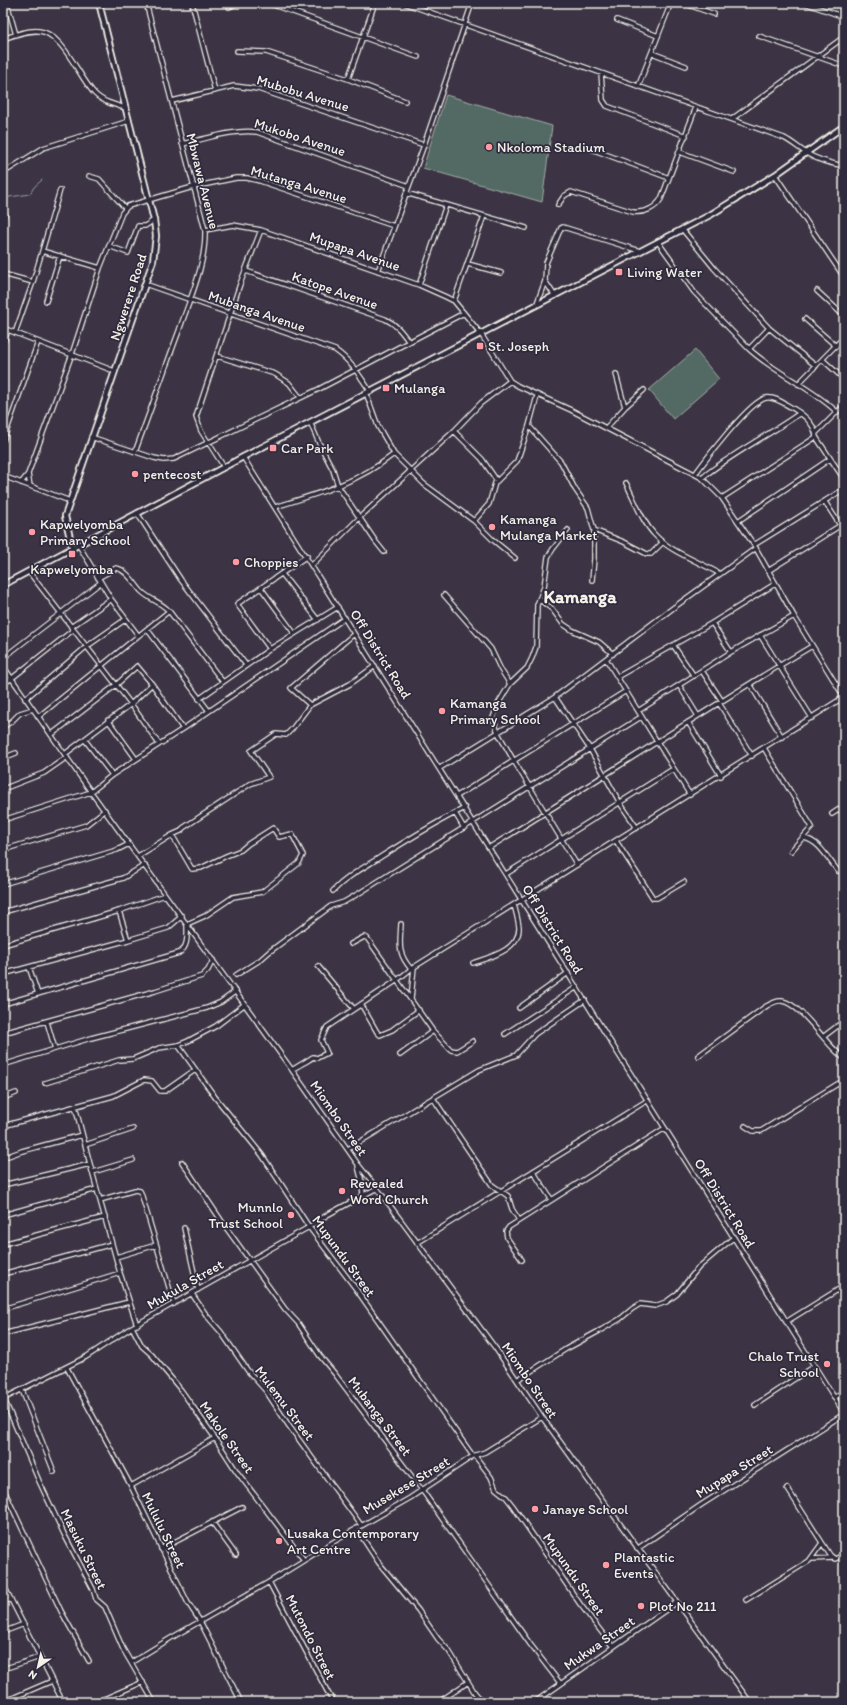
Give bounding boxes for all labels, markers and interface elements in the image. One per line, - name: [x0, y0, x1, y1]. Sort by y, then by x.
- street label: Mubobu Avenue: [255, 71, 351, 116]
- street label: Mukobo Avenue: [252, 115, 348, 160]
- street label: Mbwawa Avenue: [182, 131, 223, 231]
- place label: Nkoloma Stadium: [497, 139, 605, 156]
- marker: Nkoloma Stadium: [484, 142, 494, 152]
- street label: Mutanga Avenue: [249, 162, 349, 207]
- street label: Mupapa Avenue: [307, 228, 403, 275]
- street label: Ngwerere Road: [106, 251, 151, 343]
- place label: Living Water: [627, 264, 703, 281]
- marker: Living Water: [614, 267, 624, 277]
- street label: Katope Avenue: [290, 268, 380, 313]
- street label: Mubanga Avenue: [206, 287, 308, 336]
- place label: St. Joseph: [488, 338, 550, 355]
- marker: St. Joseph: [475, 341, 485, 351]
- place label: Mulanga: [394, 380, 446, 397]
- marker: Mulanga: [381, 383, 391, 393]
- place label: Car Park: [281, 440, 334, 457]
- marker: Car Park: [268, 443, 278, 453]
- place label: pentecost: [143, 466, 202, 483]
- marker: pentecost: [130, 469, 140, 479]
- place label: Kamanga Mulanga Market: [500, 511, 598, 544]
- place label: Kapwelyomba Primary School: [40, 516, 131, 549]
- marker: Kamanga Mulanga Market: [487, 522, 497, 532]
- marker: Kapwelyomba Primary School: [27, 527, 37, 537]
- marker: Kapwelyomba: [67, 549, 77, 559]
- place label: Choppies: [244, 554, 299, 571]
- marker: Choppies: [231, 557, 241, 567]
- place label: Kapwelyomba: [30, 561, 114, 578]
- district label: Kamanga: [543, 586, 617, 608]
- street label: Off District Road: [346, 606, 415, 703]
- place label: Kamanga Primary School: [450, 695, 541, 728]
- marker: Kamanga Primary School: [437, 706, 447, 716]
- street label: Off District Road: [518, 881, 587, 978]
- street label: Miombo Street: [306, 1077, 371, 1159]
- street label: Off District Road: [690, 1155, 759, 1252]
- place label: Revealed Word Church: [350, 1175, 429, 1208]
- marker: Revealed Word Church: [337, 1186, 347, 1196]
- place label: Munnlo Trust School: [208, 1199, 283, 1232]
- marker: Munnlo Trust School: [286, 1210, 296, 1220]
- street label: Mupundu Street: [308, 1212, 379, 1300]
- street label: Mukula Street: [144, 1256, 226, 1313]
- street label: Miombo Street: [498, 1339, 561, 1422]
- place label: Chalo Trust School: [748, 1348, 819, 1381]
- marker: Chalo Trust School: [822, 1359, 832, 1369]
- street label: Mulemu Street: [251, 1363, 318, 1444]
- street label: Mubanga Street: [344, 1373, 415, 1459]
- street label: Makole Street: [196, 1398, 258, 1476]
- street label: Mupapa Street: [693, 1441, 776, 1502]
- street label: Musekese Street: [360, 1453, 453, 1518]
- street label: Mululu Street: [138, 1489, 189, 1571]
- place label: Janaye School: [543, 1501, 628, 1518]
- marker: Janaye School: [530, 1504, 540, 1514]
- street label: Masuku Street: [57, 1506, 110, 1592]
- place label: Lusaka Contemporary Art Centre: [287, 1525, 419, 1558]
- street label: Mupundu Street: [539, 1530, 608, 1619]
- marker: Lusaka Contemporary Art Centre: [274, 1536, 284, 1546]
- place label: Plantastic Events: [614, 1549, 675, 1582]
- marker: Plantastic Events: [601, 1560, 611, 1570]
- street label: Mutondo Street: [282, 1592, 339, 1683]
- place label: Plot No 211: [649, 1598, 717, 1615]
- marker: Plot No 211: [636, 1601, 646, 1611]
- street label: Mukwa Street: [560, 1613, 638, 1674]
- north arrow: [18, 1647, 58, 1687]
- text: N: [26, 1667, 39, 1682]

